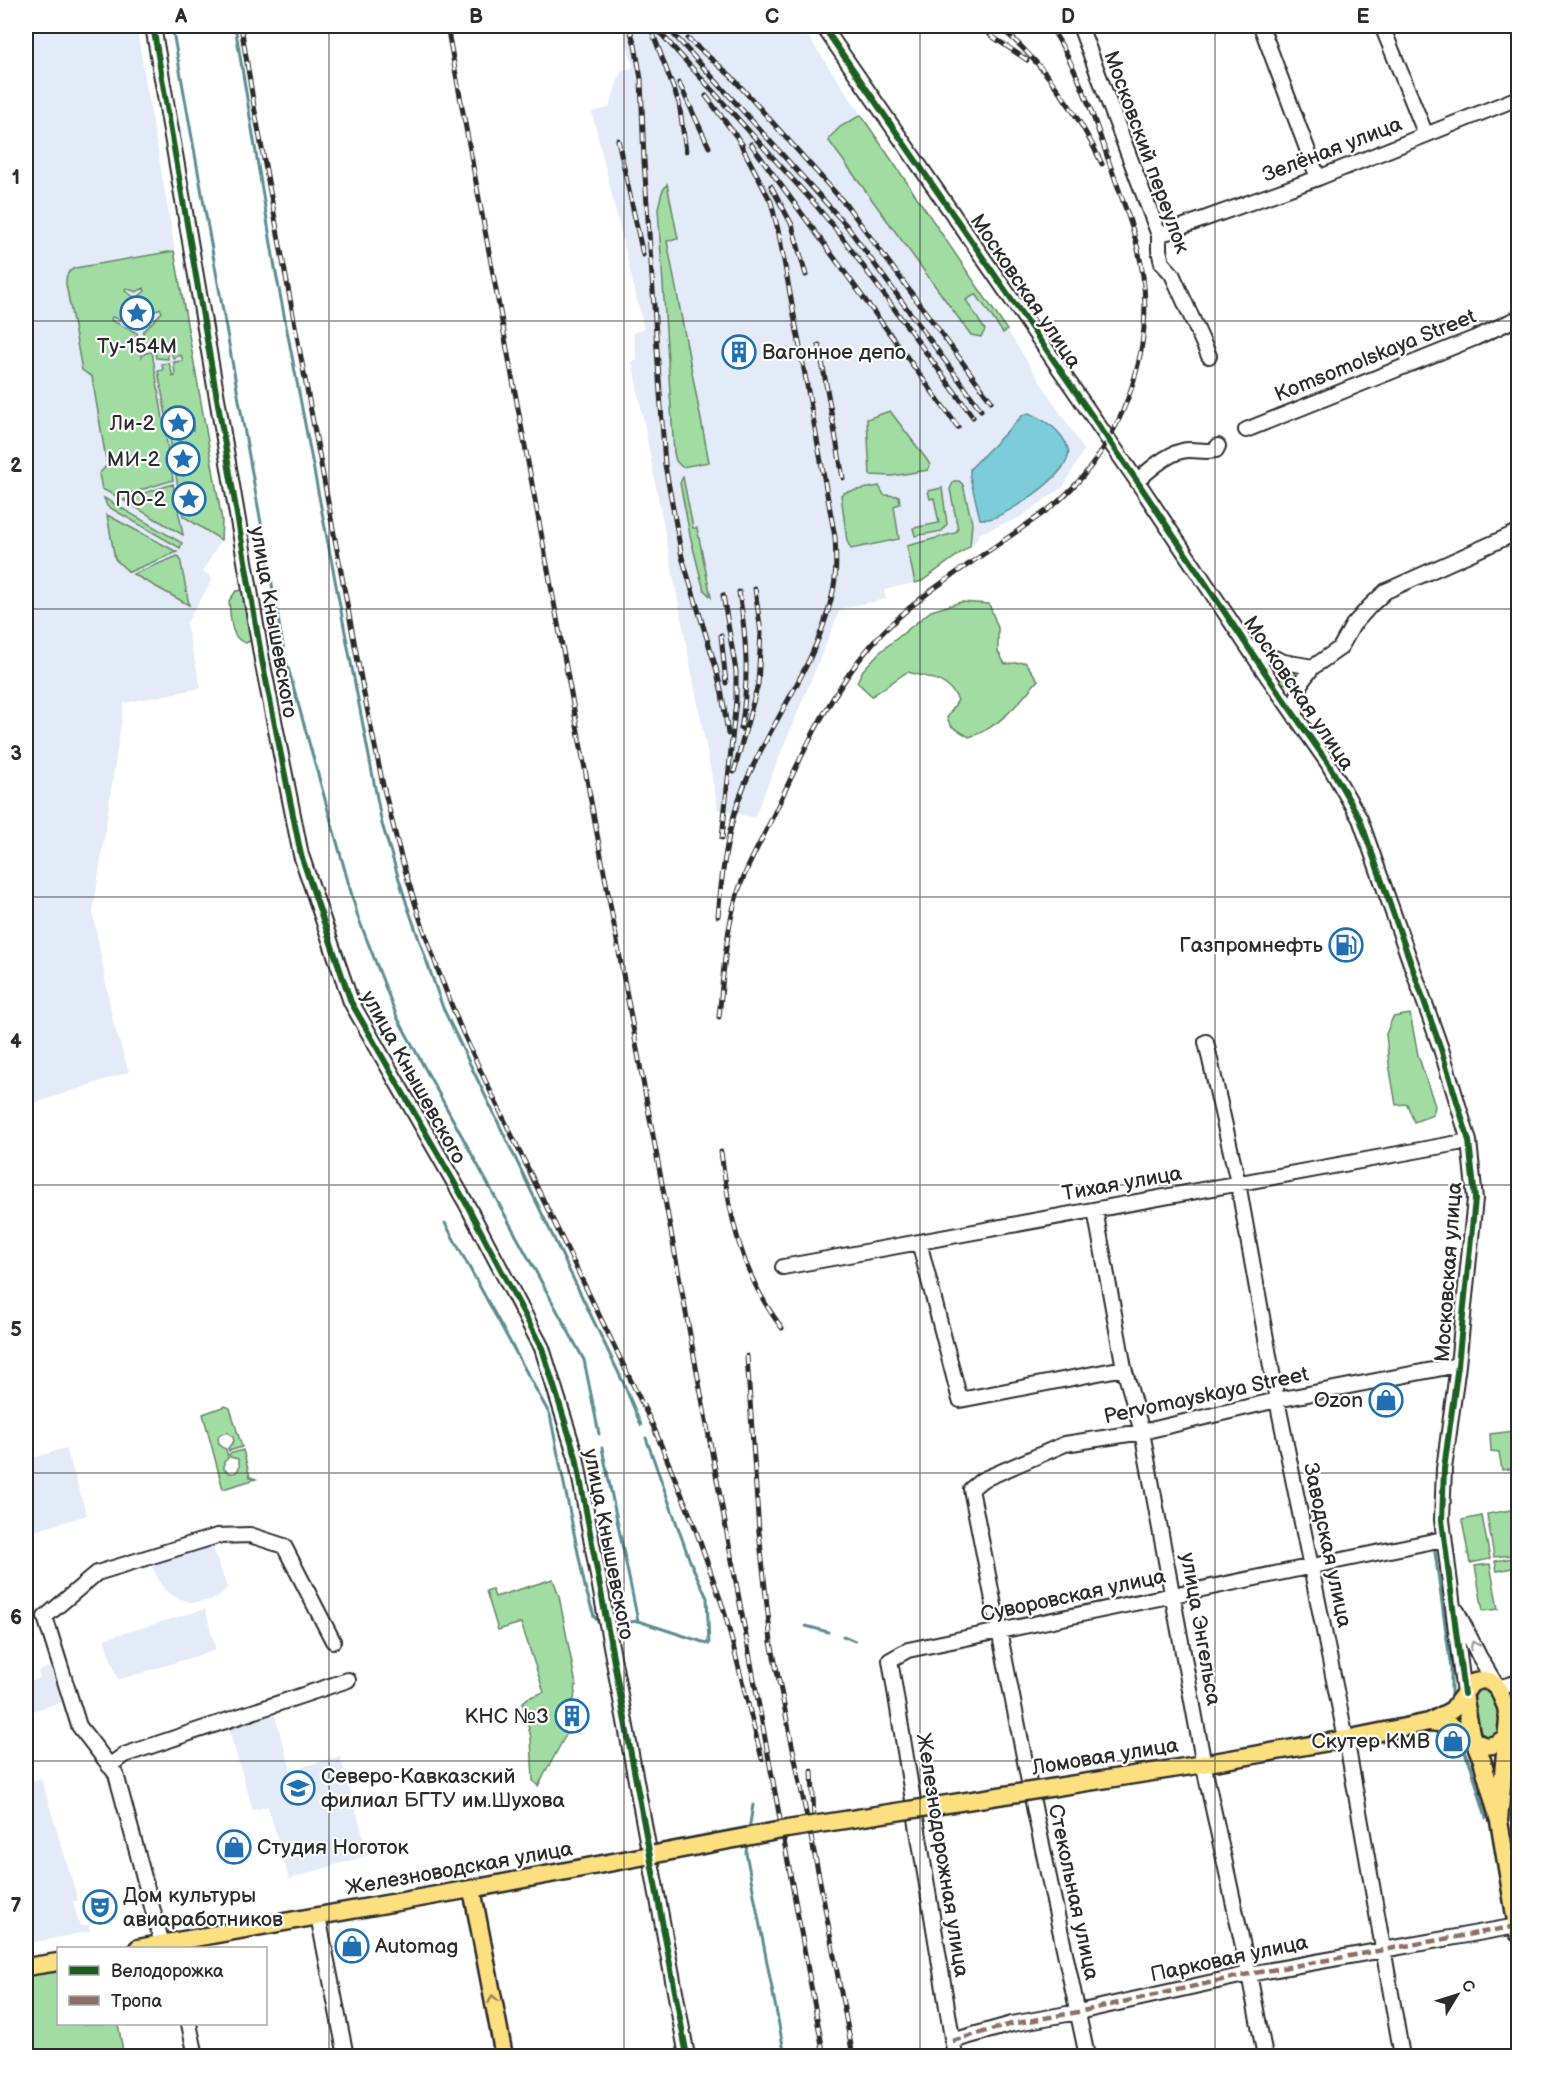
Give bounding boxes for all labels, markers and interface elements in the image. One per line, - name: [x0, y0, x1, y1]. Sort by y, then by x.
- text: A: [174, 5, 188, 29]
- text: B: [469, 5, 483, 29]
- text: C: [765, 5, 779, 29]
- text: D: [1061, 5, 1075, 29]
- text: E: [1357, 5, 1370, 29]
- street label: Московский переулок: [1098, 48, 1195, 257]
- street label: Зелёная улица: [1259, 111, 1406, 188]
- text: 1: [12, 166, 20, 190]
- street label: Московская улица: [965, 209, 1087, 374]
- place icon: Ту-154М: [119, 295, 155, 331]
- street label: Komsomolskaya Street: [1271, 303, 1480, 407]
- place label: Ту-154М: [97, 334, 177, 359]
- building icon: Вагонное депо: [721, 334, 757, 370]
- place label: Вагонное депо: [762, 340, 906, 365]
- place icon: Ли-2: [160, 405, 196, 441]
- place label: Ли-2: [109, 411, 156, 436]
- place icon: МИ-2: [165, 441, 201, 477]
- place label: МИ-2: [107, 447, 161, 472]
- text: 2: [10, 454, 22, 478]
- place icon: ПО-2: [171, 481, 207, 517]
- place label: ПО-2: [115, 487, 167, 512]
- street label: улица Кнышевского: [244, 524, 303, 720]
- street label: Московская улица: [1238, 611, 1360, 776]
- text: 3: [10, 742, 22, 766]
- fuel station icon: Газпромнефть: [1328, 927, 1364, 963]
- place label: Газпромнефть: [1179, 933, 1324, 958]
- street label: улица Кнышевского: [356, 986, 472, 1168]
- text: 4: [10, 1030, 22, 1054]
- street label: Тихая улица: [1060, 1161, 1184, 1206]
- street label: Московская улица: [1430, 1181, 1467, 1363]
- text: 5: [10, 1318, 22, 1342]
- street label: Pervomayskaya Street: [1101, 1361, 1311, 1429]
- shop icon: Ozon: [1368, 1382, 1404, 1418]
- place label: Ozon: [1314, 1388, 1363, 1413]
- street label: улица Кнышевского: [578, 1447, 639, 1642]
- street label: Заводская улица: [1298, 1460, 1357, 1630]
- street label: улица Энгельса: [1175, 1551, 1226, 1708]
- street label: Суворовская улица: [978, 1564, 1169, 1627]
- text: 6: [10, 1606, 22, 1630]
- one-way arrow: [1469, 1641, 1481, 1652]
- building icon: КНС №3: [554, 1698, 590, 1734]
- place label: КНС №3: [465, 1704, 549, 1729]
- shop icon: Скутер КМВ: [1435, 1723, 1471, 1759]
- place label: Скутер КМВ: [1312, 1729, 1430, 1754]
- street label: Железнодорожная улица: [911, 1731, 974, 1979]
- street label: Ломовая улица: [1029, 1732, 1181, 1781]
- place label: Северо-Кавказский филиал БГТУ им.Шухова: [321, 1764, 566, 1813]
- school or university icon: Северо-Кавказский филиал БГТУ им.Шухова: [280, 1770, 316, 1806]
- street label: Стекольная улица: [1043, 1802, 1104, 1983]
- shop icon: Студия Ноготок: [216, 1829, 252, 1865]
- place label: Студия Ноготок: [257, 1835, 409, 1860]
- street label: Железноводская улица: [344, 1836, 575, 1901]
- place label: Дом культуры авиаработников: [123, 1883, 283, 1932]
- theatre icon: Дом культуры авиаработников: [82, 1889, 118, 1925]
- text: 7: [10, 1894, 22, 1918]
- shop icon: Automag: [334, 1928, 370, 1964]
- street label: Парковая улица: [1148, 1929, 1311, 1987]
- place label: Automag: [375, 1934, 458, 1959]
- legend: [57, 1947, 267, 2025]
- text: Велодорожка: [111, 1961, 224, 1982]
- north arrow: [1427, 1965, 1487, 2025]
- text: С: [1457, 1976, 1479, 1997]
- text: Тропа: [111, 1991, 162, 2012]
- one-way arrow: [487, 1994, 500, 2004]

